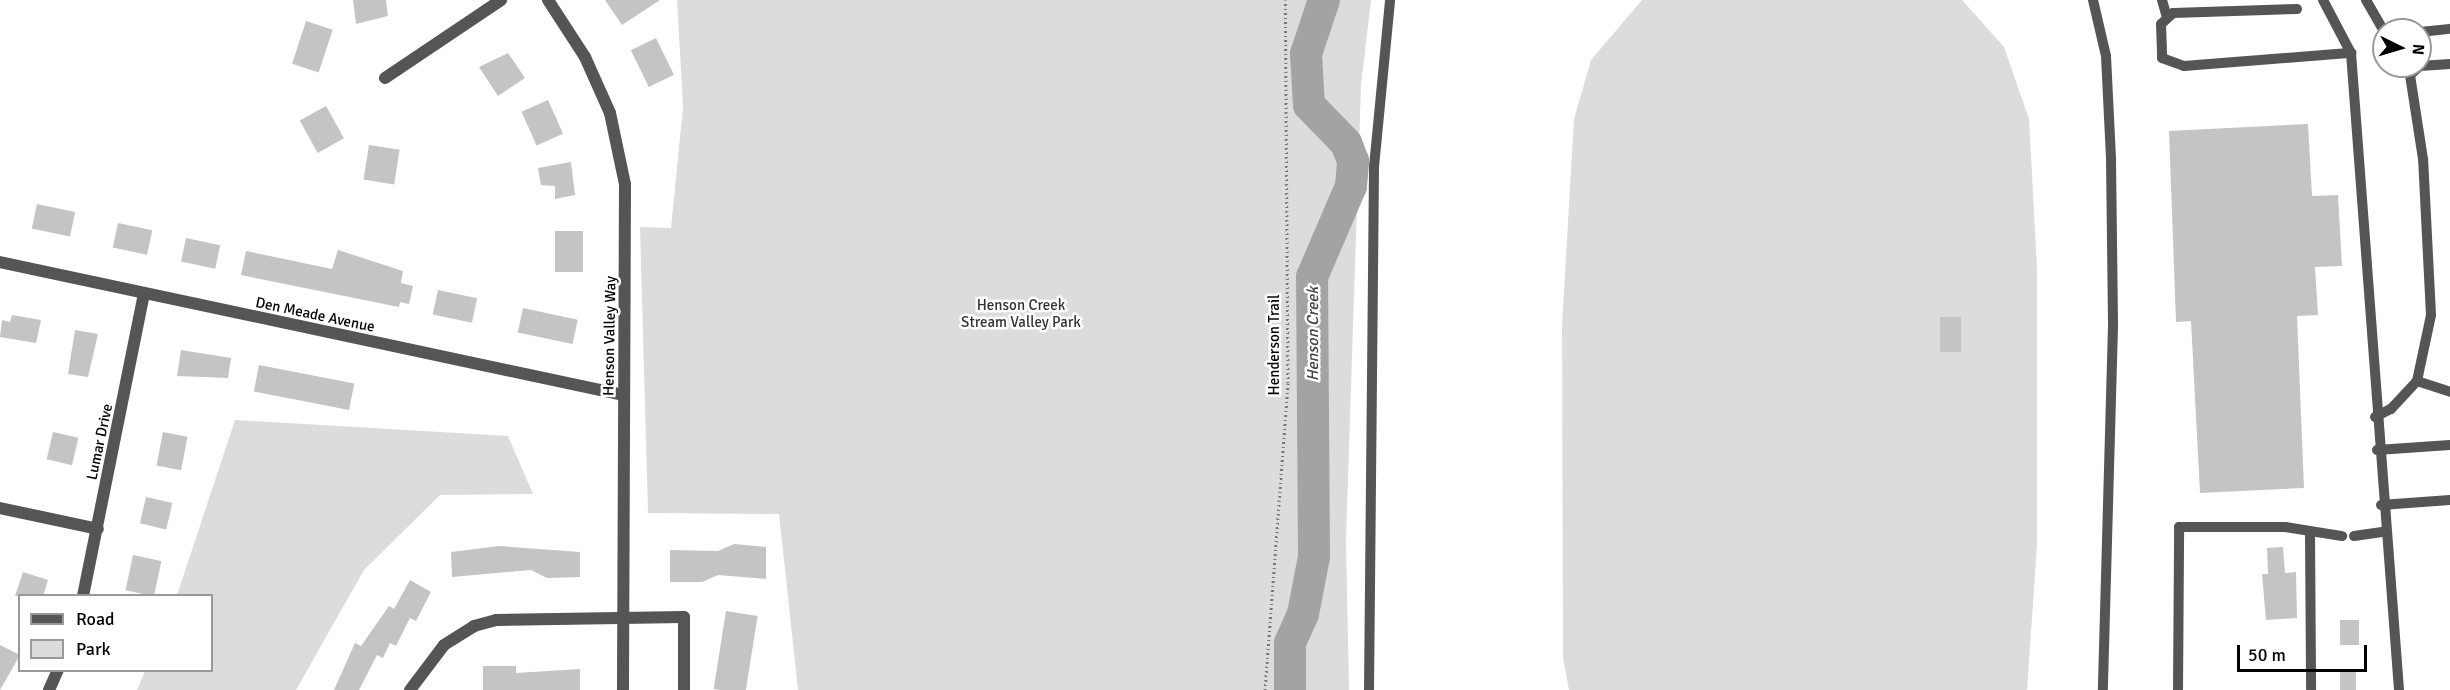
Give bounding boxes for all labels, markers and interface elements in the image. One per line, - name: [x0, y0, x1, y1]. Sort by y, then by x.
- north arrow: [2372, 18, 2432, 78]
- text: N: [2407, 43, 2428, 56]
- street label: Henson Valley Way: [600, 276, 620, 396]
- water label: Henson Creek: [1303, 287, 1323, 381]
- street label: Den Meade Avenue: [254, 294, 376, 336]
- street label: Henderson Trail: [1266, 295, 1284, 395]
- park label: Henson Creek Stream Valley Park: [961, 296, 1081, 331]
- street label: Lumar Drive: [83, 402, 117, 482]
- legend: [18, 594, 213, 672]
- text: Road: [76, 608, 115, 630]
- scale bar: [2240, 633, 2370, 671]
- text: Park: [76, 638, 111, 660]
- text: 50 m: [2248, 644, 2286, 666]

